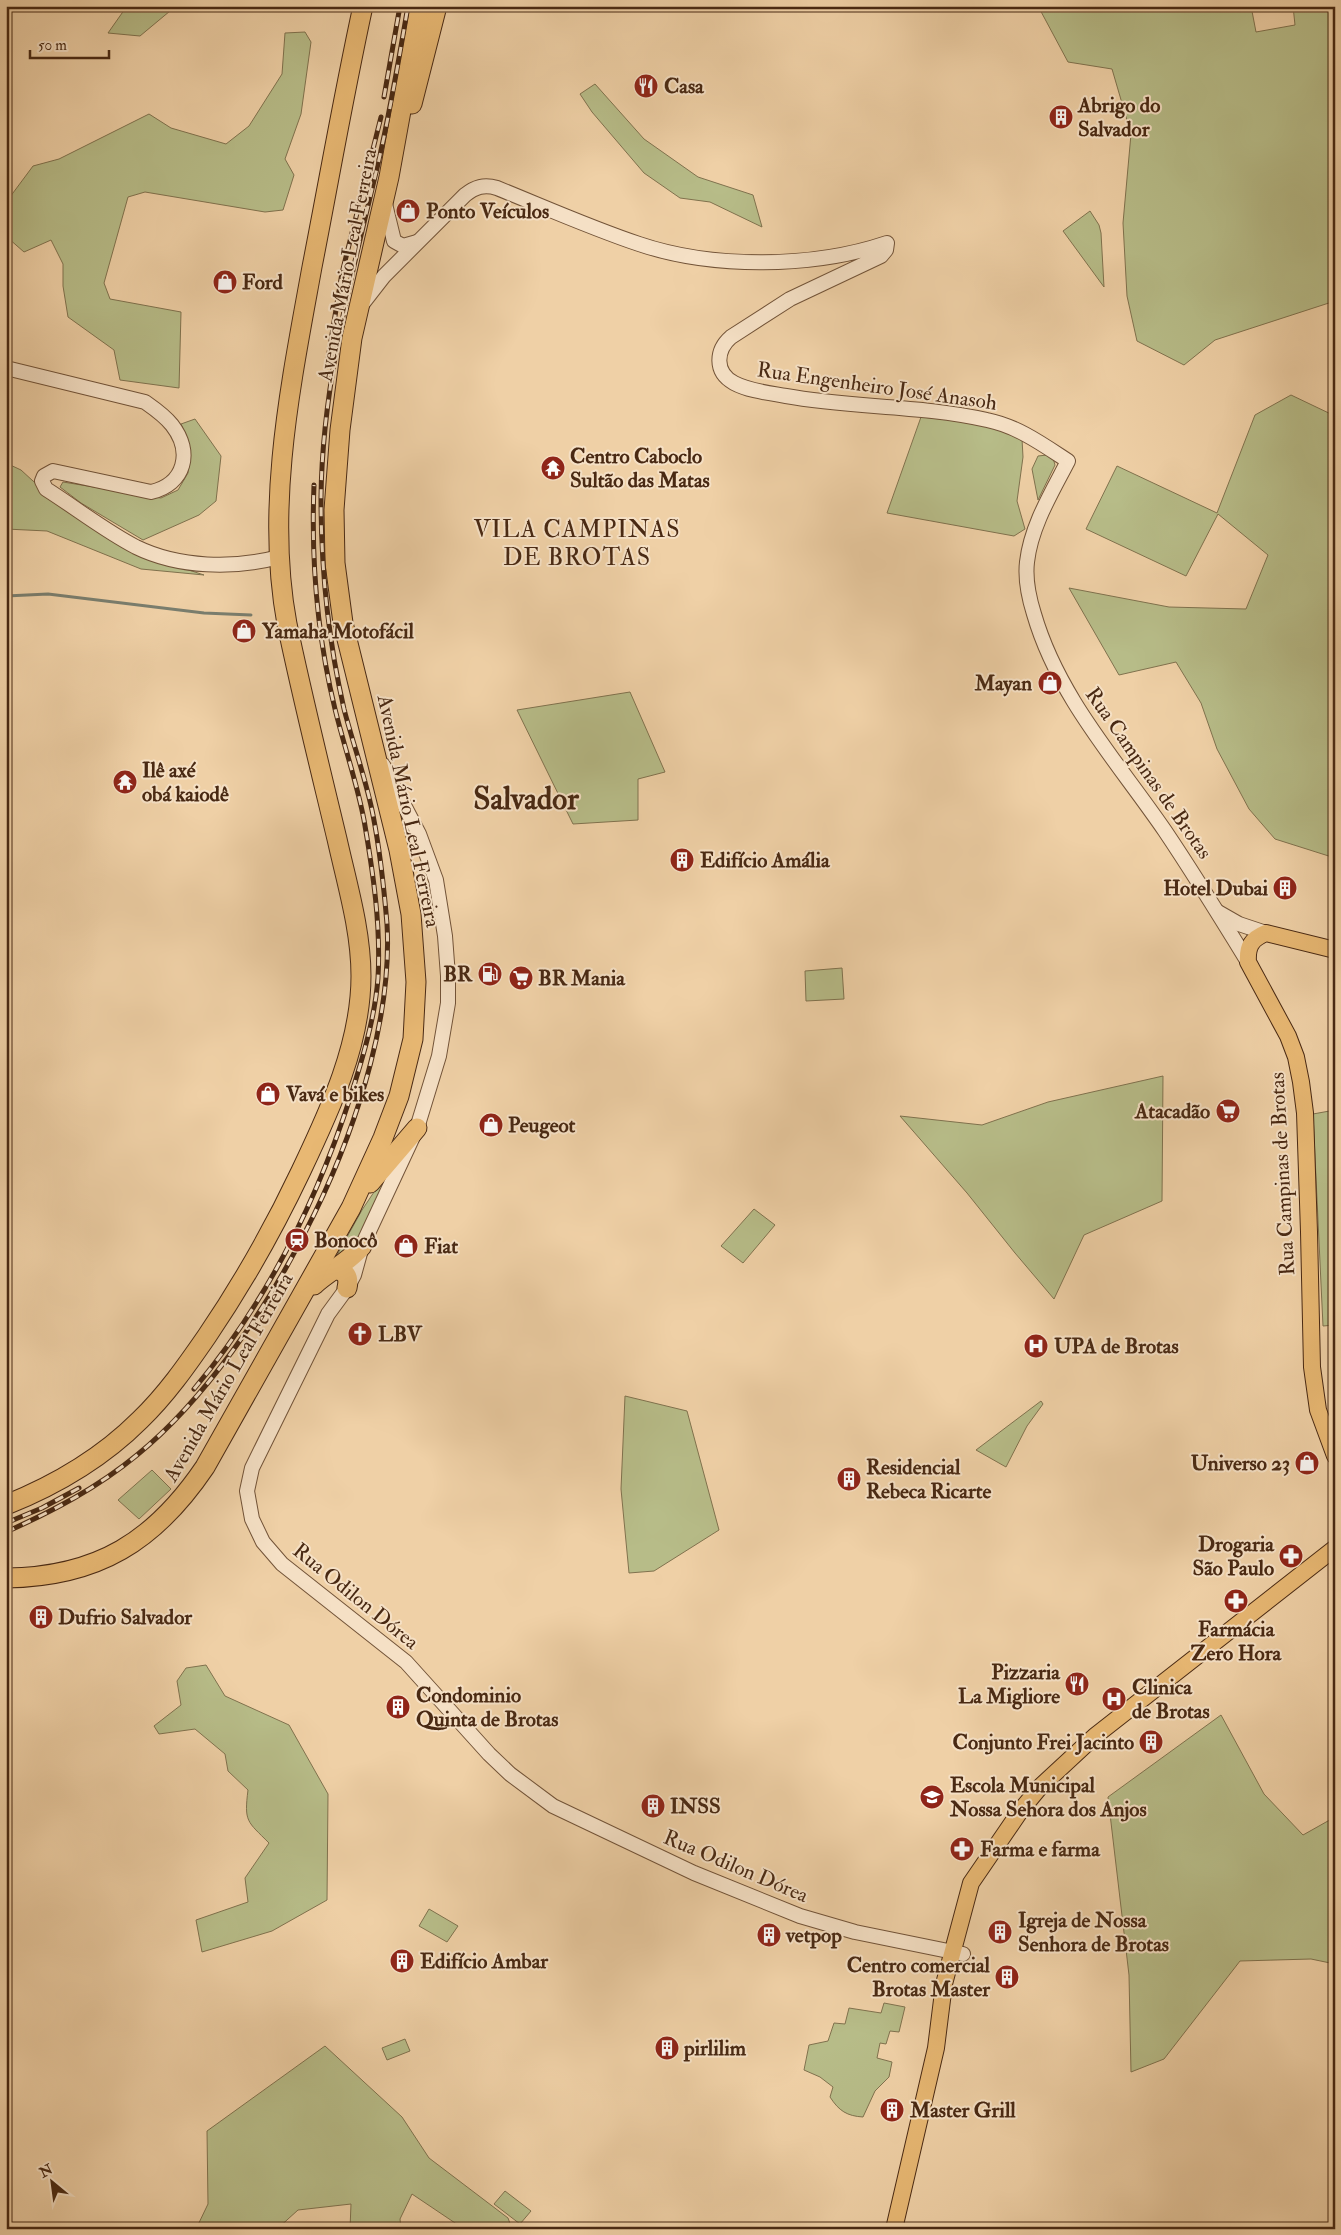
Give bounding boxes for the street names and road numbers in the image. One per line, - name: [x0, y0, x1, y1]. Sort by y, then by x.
- street label: Avenida Mário Leal Ferreira: [311, 146, 383, 385]
- street label: Rua Engenheiro José Anasoh: [755, 356, 999, 417]
- street label: Rua Campinas de Brotas: [1079, 682, 1218, 864]
- street label: Avenida Mário Leal Ferreira: [370, 691, 446, 930]
- street label: Rua Campinas de Brotas: [1264, 1072, 1301, 1276]
- street label: Avenida Mário Leal Ferreira: [157, 1268, 300, 1488]
- street label: Rua Odilon Dórea: [287, 1537, 425, 1656]
- street label: Rua Odilon Dórea: [659, 1824, 813, 1909]

